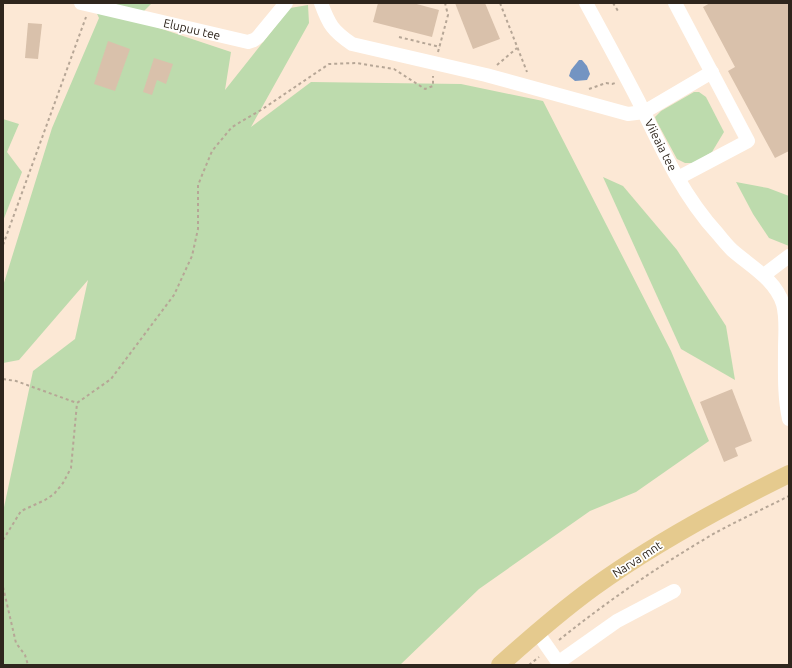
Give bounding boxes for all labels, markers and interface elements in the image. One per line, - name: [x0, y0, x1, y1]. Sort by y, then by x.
- street label: Elupuu tee: [162, 16, 222, 42]
- street label: Viieaia tee: [642, 117, 680, 173]
- street label: Narva mnt: [610, 538, 664, 580]

